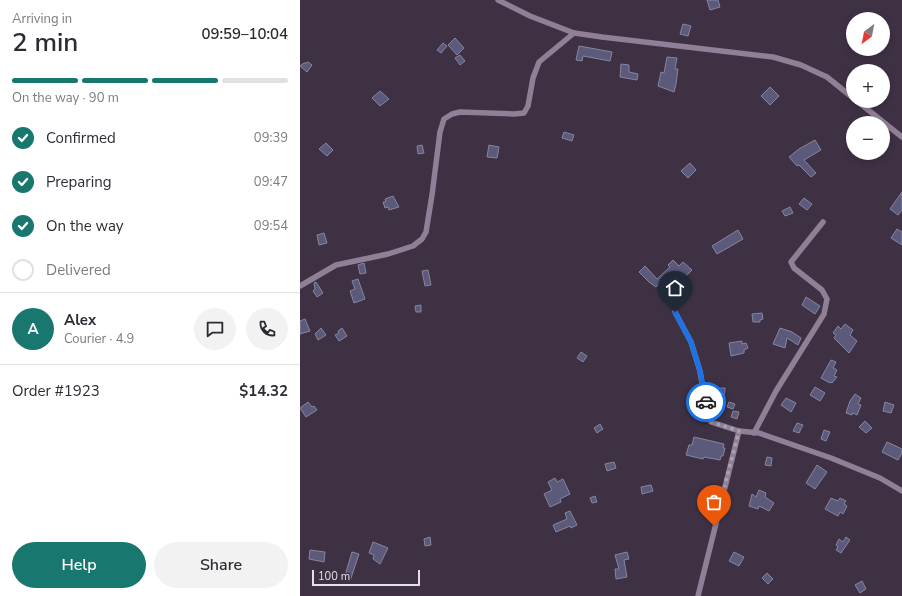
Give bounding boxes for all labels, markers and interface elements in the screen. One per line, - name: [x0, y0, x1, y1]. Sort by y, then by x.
- text: Arriving in: [12, 10, 72, 28]
- north arrow: [846, 12, 890, 56]
- map controls: [846, 12, 890, 160]
- text: 09:59–10:04: [201, 24, 288, 44]
- text: 2 min: [12, 25, 78, 60]
- button: +: [846, 64, 890, 108]
- text: On the way · 90 m: [12, 89, 119, 107]
- button: −: [846, 116, 890, 160]
- icon: check: [12, 127, 34, 149]
- text: Confirmed: [46, 128, 116, 148]
- text: 09:39: [254, 129, 288, 147]
- icon: check: [12, 171, 34, 193]
- text: Preparing: [46, 172, 111, 192]
- text: 09:47: [254, 173, 288, 191]
- icon: check: [12, 215, 34, 237]
- text: On the way: [46, 216, 124, 236]
- text: 09:54: [254, 217, 288, 235]
- text: Delivered: [46, 260, 111, 280]
- pin: [658, 271, 692, 312]
- icon: home: [664, 277, 686, 299]
- button: chat: [194, 308, 236, 350]
- button: phone: [246, 308, 288, 350]
- text: Alex: [64, 310, 96, 330]
- text: A: [27, 319, 39, 339]
- text: Courier · 4.9: [64, 330, 134, 348]
- text: Order #1923: [12, 381, 100, 401]
- text: $14.32: [239, 381, 288, 401]
- courier: [686, 382, 726, 422]
- icon: car: [695, 391, 717, 413]
- pin: [697, 485, 731, 526]
- icon: bag: [703, 491, 725, 513]
- button: Help: [12, 542, 146, 588]
- button: Share: [154, 542, 288, 588]
- scale bar: [312, 568, 420, 587]
- text: 100 m: [318, 569, 350, 584]

